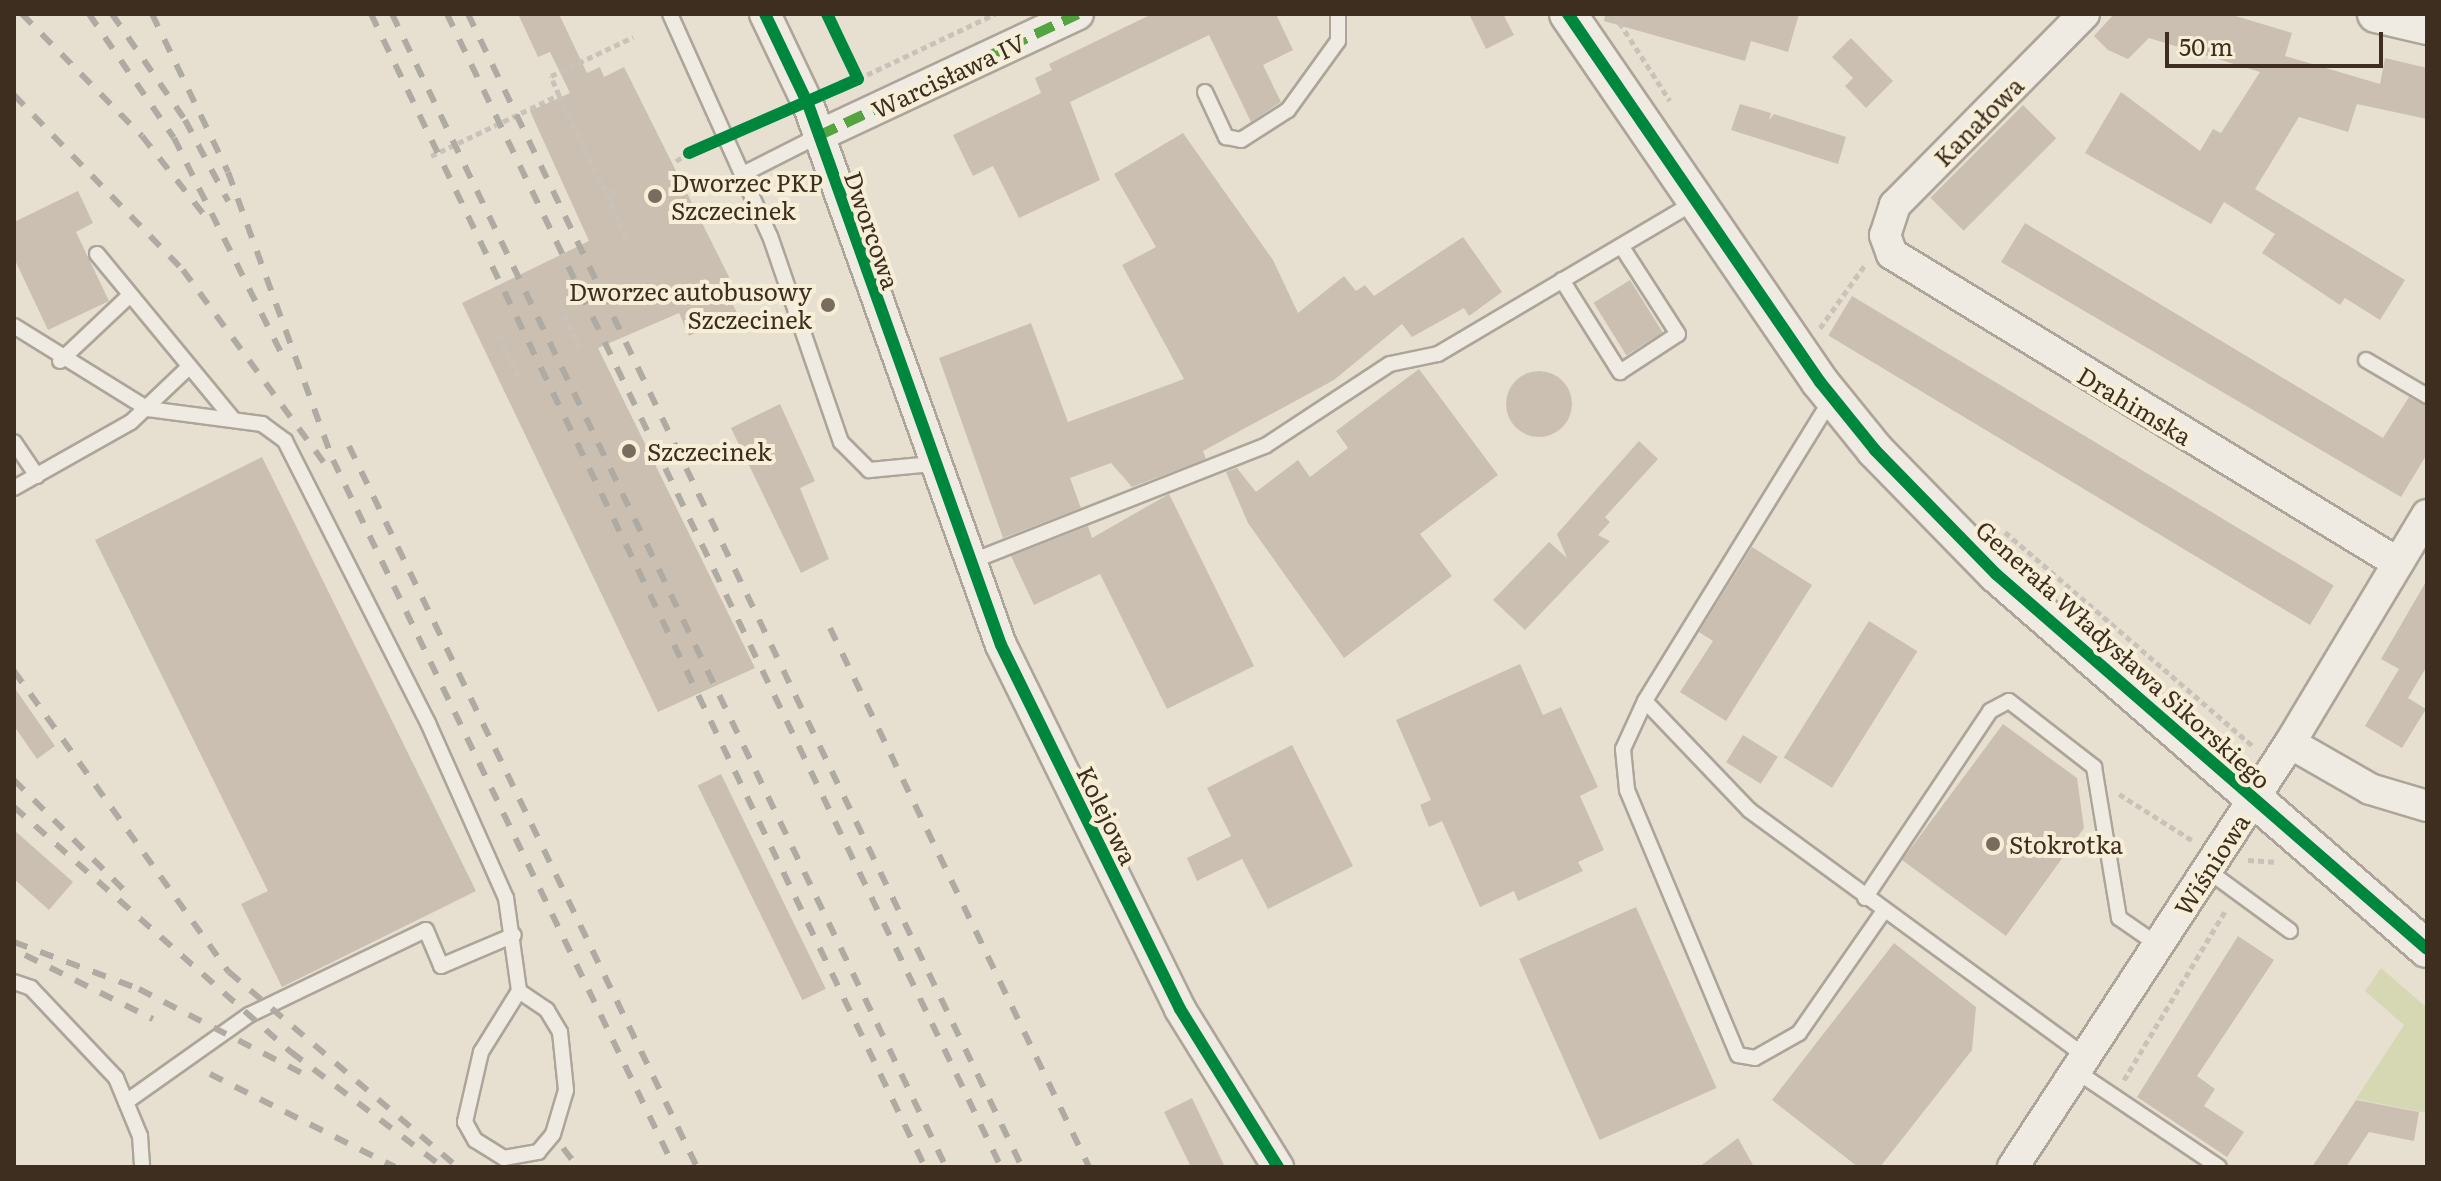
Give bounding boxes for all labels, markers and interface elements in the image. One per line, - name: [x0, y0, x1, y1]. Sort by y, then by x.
- scale bar: [2169, 16, 2387, 66]
- street label: Warcisława IV: [867, 27, 1029, 123]
- text: 50 m: [2179, 28, 2233, 63]
- street label: Kanałowa: [1927, 70, 2029, 172]
- street label: Dworcowa: [839, 167, 907, 293]
- place label: Dworzec PKP Szczecinek: [671, 168, 823, 224]
- marker: Dworzec PKP Szczecinek: [646, 187, 664, 205]
- place label: Dworzec autobusowy Szczecinek: [569, 277, 812, 333]
- marker: Dworzec autobusowy Szczecinek: [819, 296, 837, 314]
- street label: Drahimska: [2073, 360, 2197, 450]
- place label: Szczecinek: [647, 437, 772, 465]
- marker: Szczecinek: [618, 440, 640, 462]
- street label: Generała Władysława Sikorskiego: [1971, 514, 2277, 794]
- street label: Kolejowa: [1072, 761, 1144, 869]
- street label: Wiśniowa: [2167, 808, 2255, 920]
- place label: Stokrotka: [2009, 830, 2123, 858]
- marker: Stokrotka: [1984, 835, 2002, 853]

